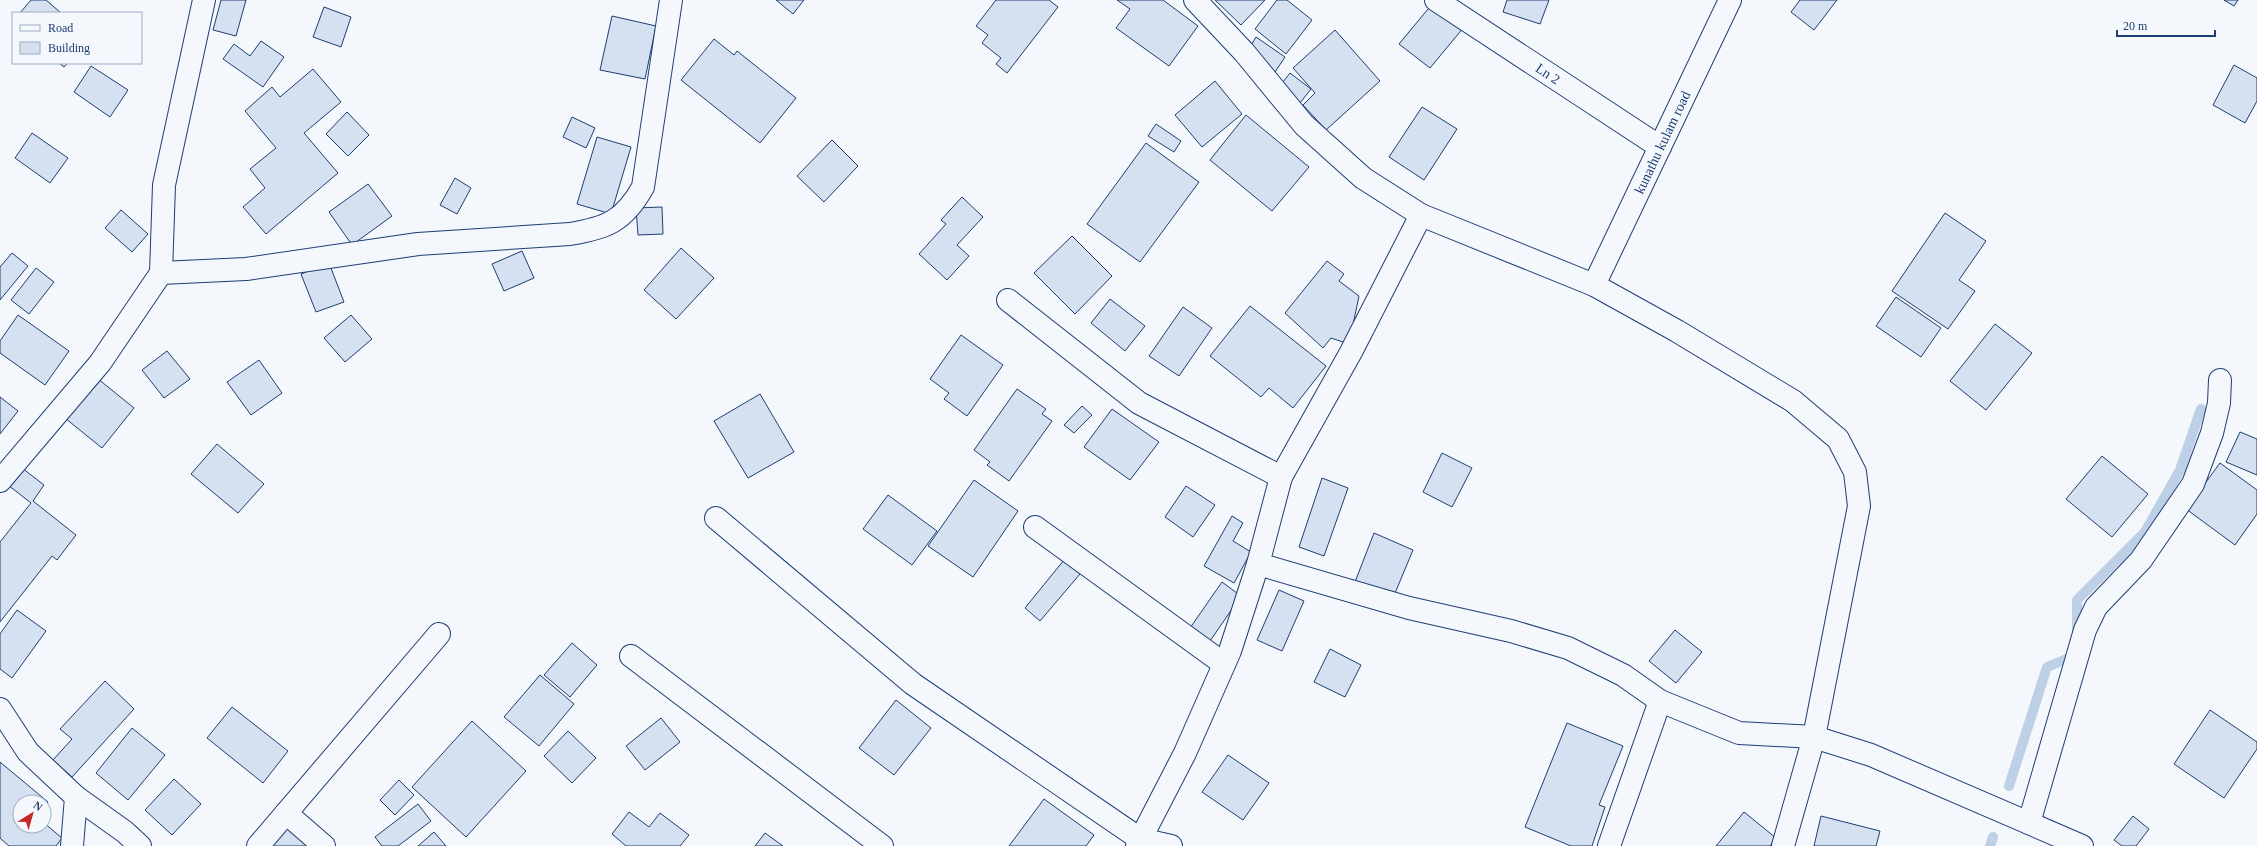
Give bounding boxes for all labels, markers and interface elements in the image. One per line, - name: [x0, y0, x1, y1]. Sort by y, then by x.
- legend: [12, 12, 142, 64]
- scale bar: [2117, 12, 2215, 38]
- text: 20 m: [2123, 19, 2148, 33]
- text: Road: [48, 21, 73, 35]
- text: Building: [48, 41, 90, 55]
- street label: Ln 2: [1533, 61, 1563, 87]
- street label: kunathu kulam road: [1632, 89, 1693, 196]
- north arrow: [12, 794, 52, 834]
- text: N: [31, 799, 45, 813]

